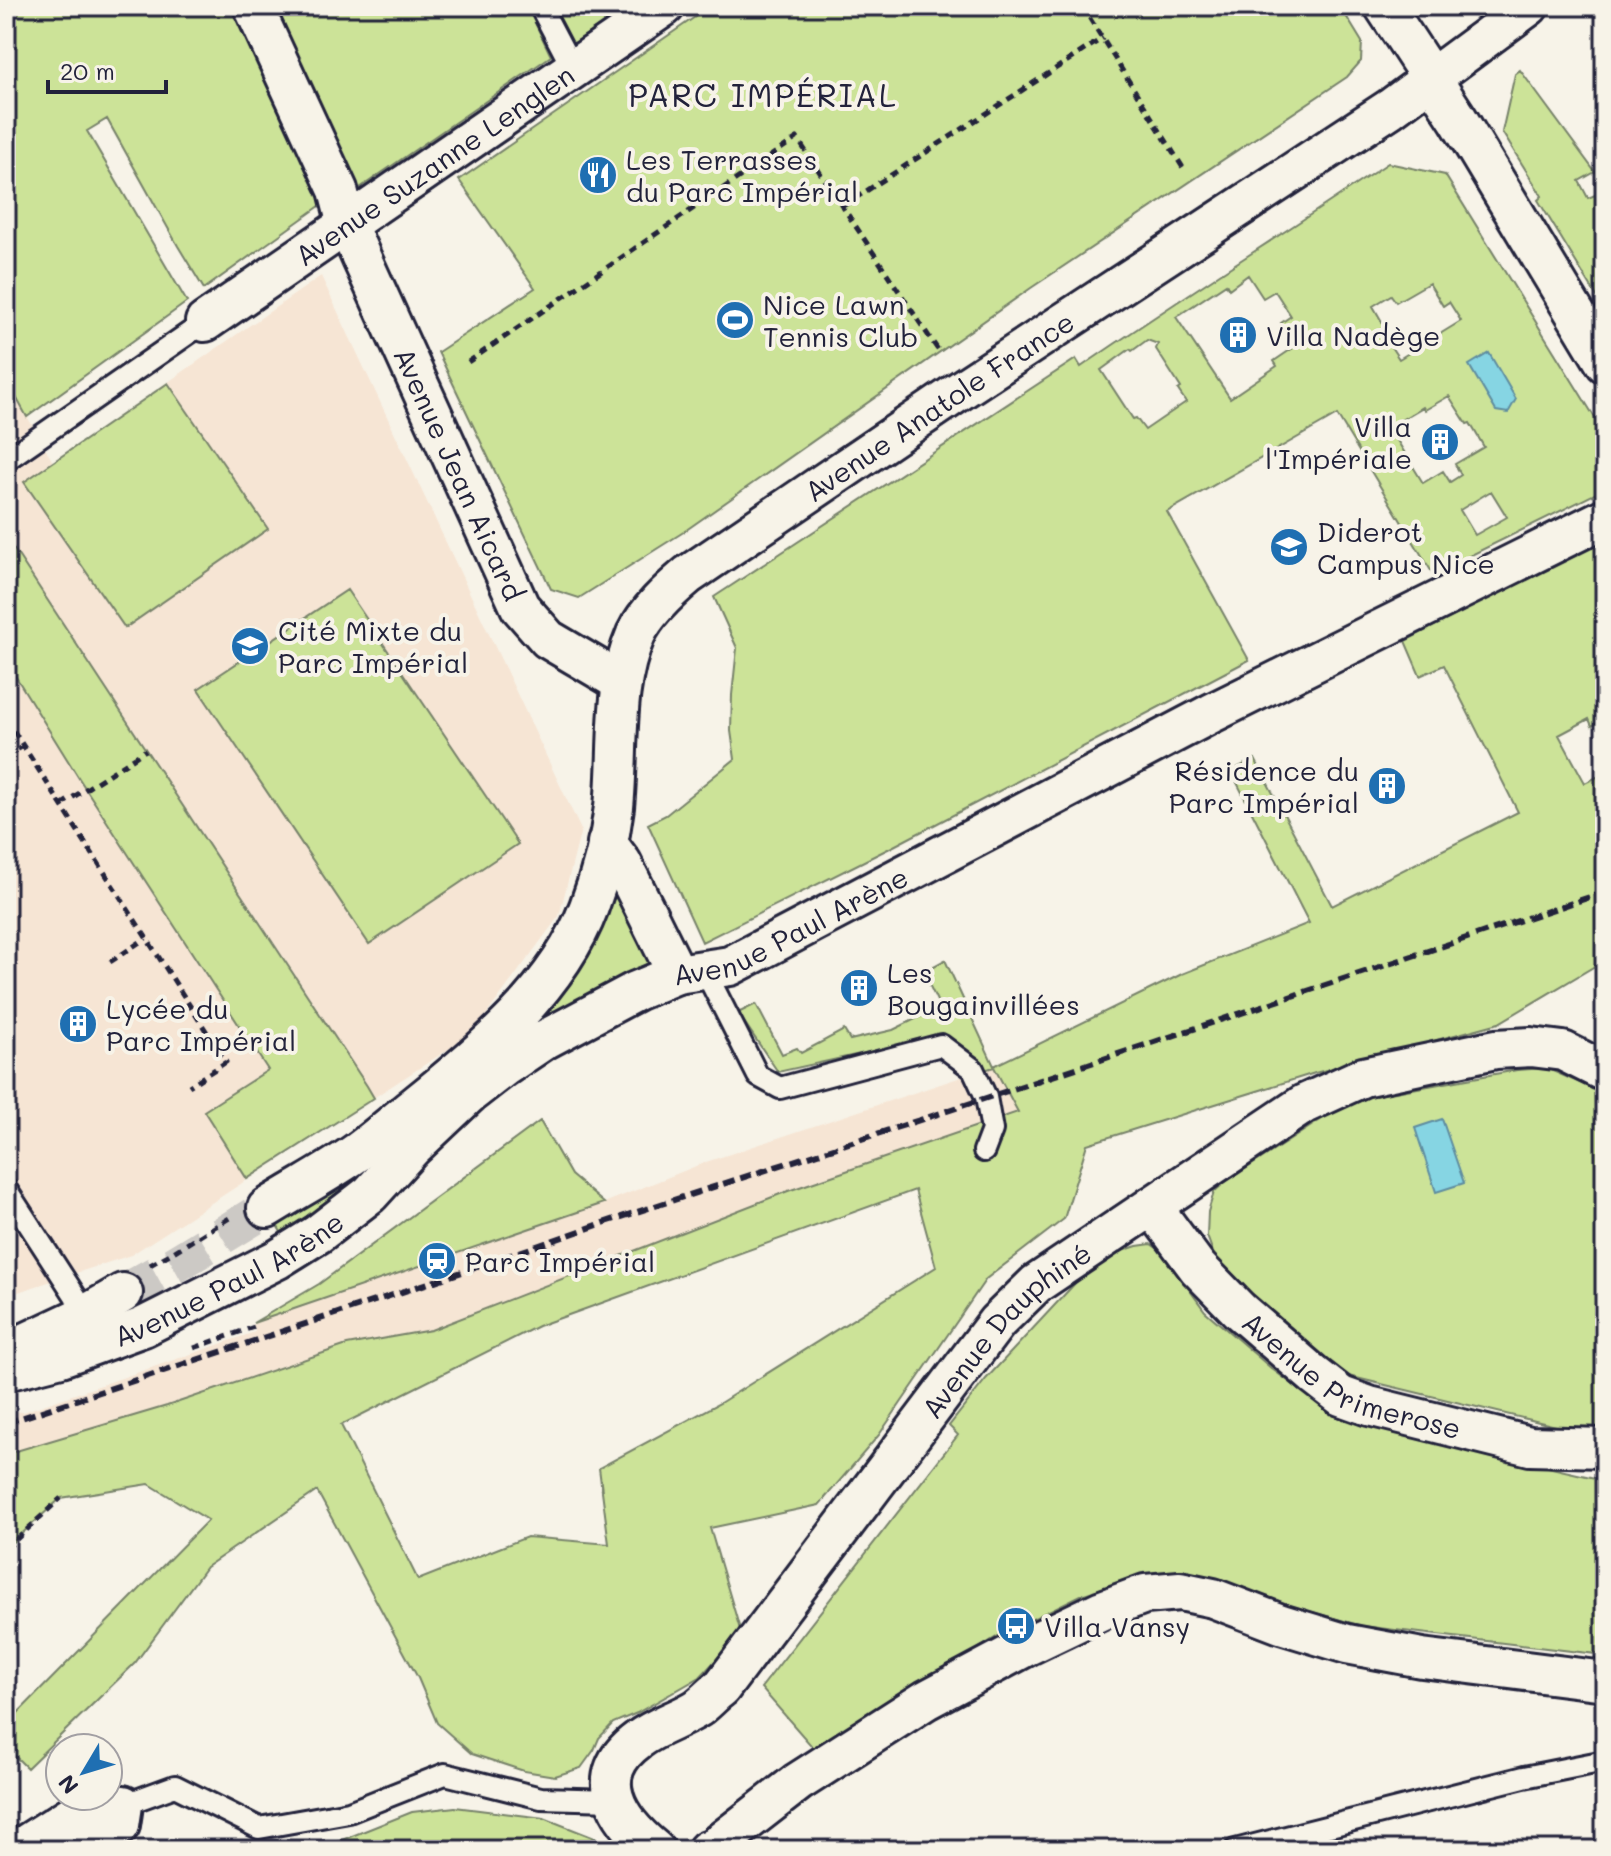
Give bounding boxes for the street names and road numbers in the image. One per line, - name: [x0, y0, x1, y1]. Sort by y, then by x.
- street label: Avenue Suzanne Lenglen: [287, 56, 581, 273]
- street label: Avenue Anatole France: [797, 303, 1081, 509]
- street label: Avenue Jean Aicard: [386, 342, 533, 606]
- street label: Avenue Paul Arène: [671, 858, 914, 992]
- street label: Avenue Paul Arène: [109, 1203, 351, 1354]
- street label: Avenue Dauphiné: [913, 1234, 1098, 1425]
- street label: Avenue Primerose: [1235, 1303, 1465, 1446]

